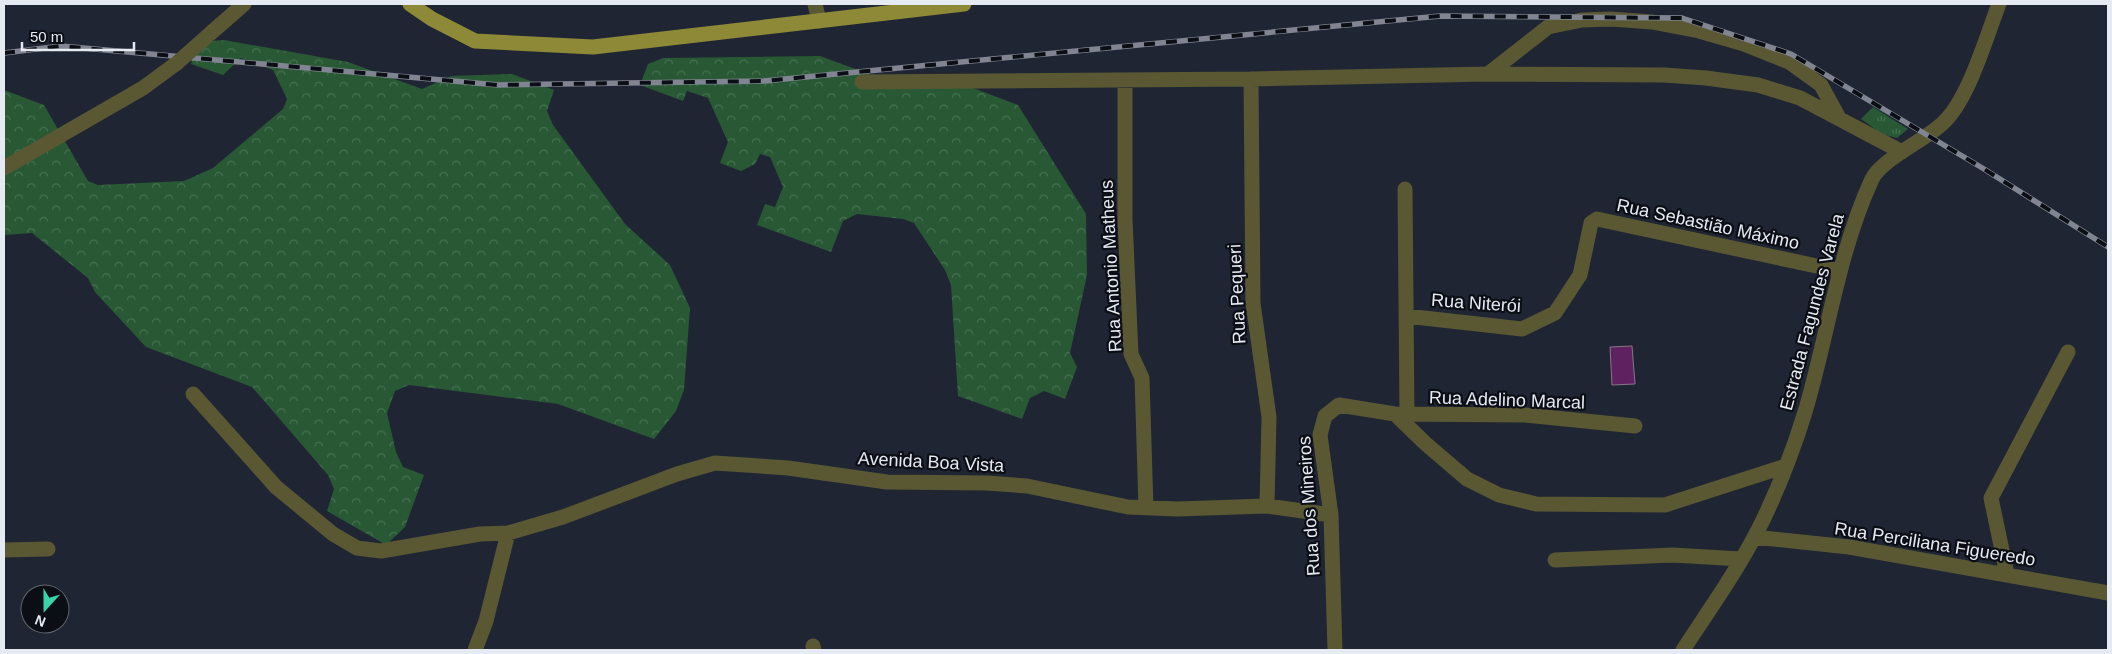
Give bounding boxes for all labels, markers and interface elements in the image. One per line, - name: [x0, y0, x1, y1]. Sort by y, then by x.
- scale bar: [22, 20, 135, 52]
- text: 50 m: [30, 28, 63, 45]
- street label: Rua Antonio Matheus: [1097, 180, 1125, 352]
- street label: Rua Sebastião Máximo: [1615, 195, 1801, 253]
- street label: Estrada Fagundes Varela: [1776, 211, 1848, 413]
- street label: Rua Pequeri: [1224, 244, 1250, 344]
- street label: Rua Niterói: [1430, 290, 1522, 316]
- street label: Rua Adelino Marcal: [1429, 387, 1585, 413]
- street label: Rua dos Mineiros: [1294, 435, 1324, 577]
- street label: Avenida Boa Vista: [857, 448, 1006, 476]
- street label: Rua Perciliana Figueredo: [1833, 518, 2037, 570]
- north arrow: [20, 584, 70, 634]
- text: N: [33, 612, 48, 630]

